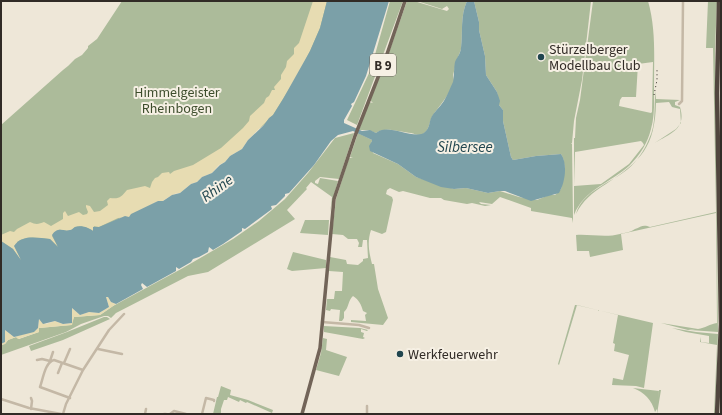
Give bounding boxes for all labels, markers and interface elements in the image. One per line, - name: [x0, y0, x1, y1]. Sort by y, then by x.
- place label: Stürzelberger Modellbau Club: [549, 40, 641, 76]
- marker: Stürzelberger Modellbau Club: [536, 52, 546, 62]
- road number: B 9: [370, 54, 396, 76]
- park label: Himmelgeister Rheinbogen: [134, 83, 220, 119]
- water label: Silbersee: [437, 137, 493, 158]
- water label: Rhine: [197, 170, 238, 207]
- place label: Werkfeuerwehr: [408, 345, 498, 365]
- marker: Werkfeuerwehr: [395, 349, 405, 359]

